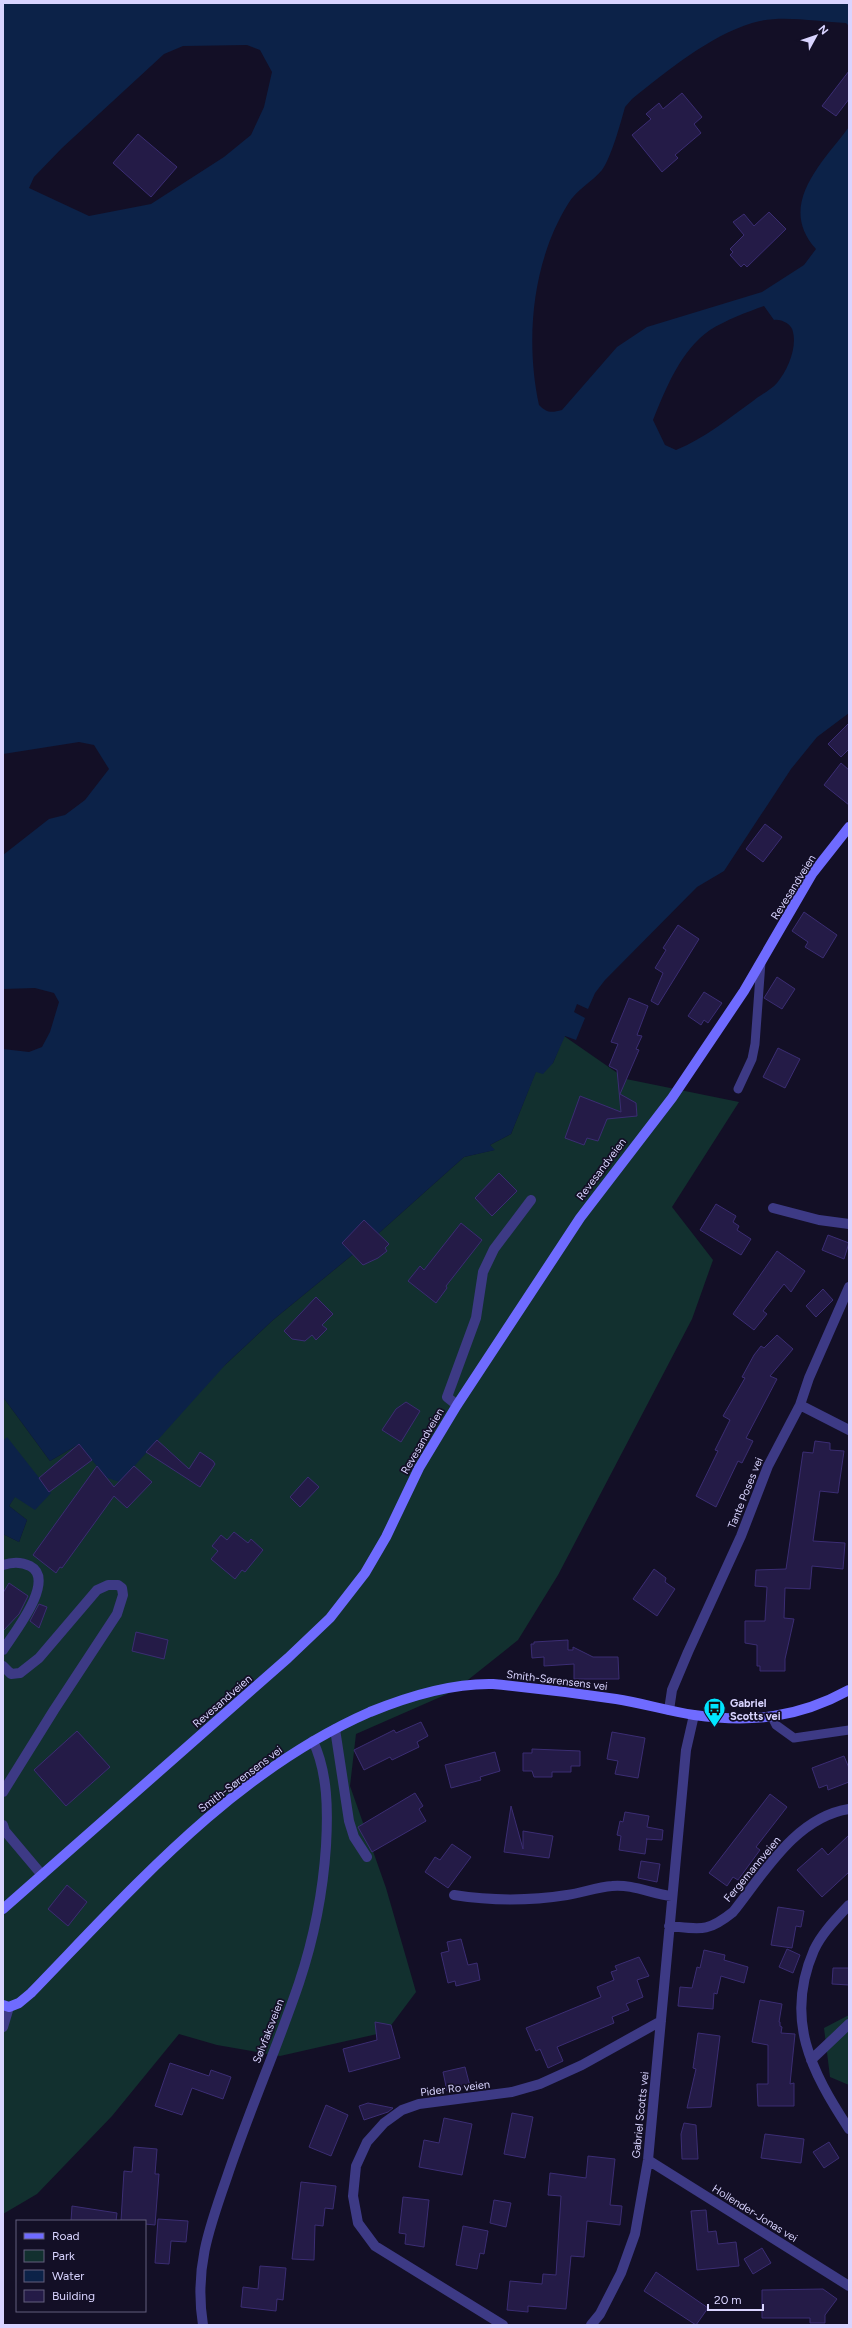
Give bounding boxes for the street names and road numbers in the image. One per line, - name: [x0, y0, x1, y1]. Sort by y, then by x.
- street label: Revesandveien: [768, 852, 819, 922]
- street label: Revesandveien: [574, 1136, 629, 1203]
- street label: Revesandveien: [398, 1406, 447, 1477]
- street label: Tante Poses vei: [725, 1456, 766, 1531]
- street label: Smith-Sørensens vei: [506, 1668, 608, 1693]
- street label: Revesandveien: [190, 1672, 255, 1731]
- street label: Smith-Sørensens vei: [196, 1744, 285, 1815]
- street label: Fergemannveien: [721, 1834, 784, 1905]
- street label: Sølvfaksveien: [250, 1997, 287, 2065]
- street label: Gabriel Scotts vei: [629, 2071, 652, 2159]
- street label: Pider Ro veien: [419, 2078, 491, 2099]
- street label: Hollender-Jonas vei: [710, 2182, 800, 2245]

